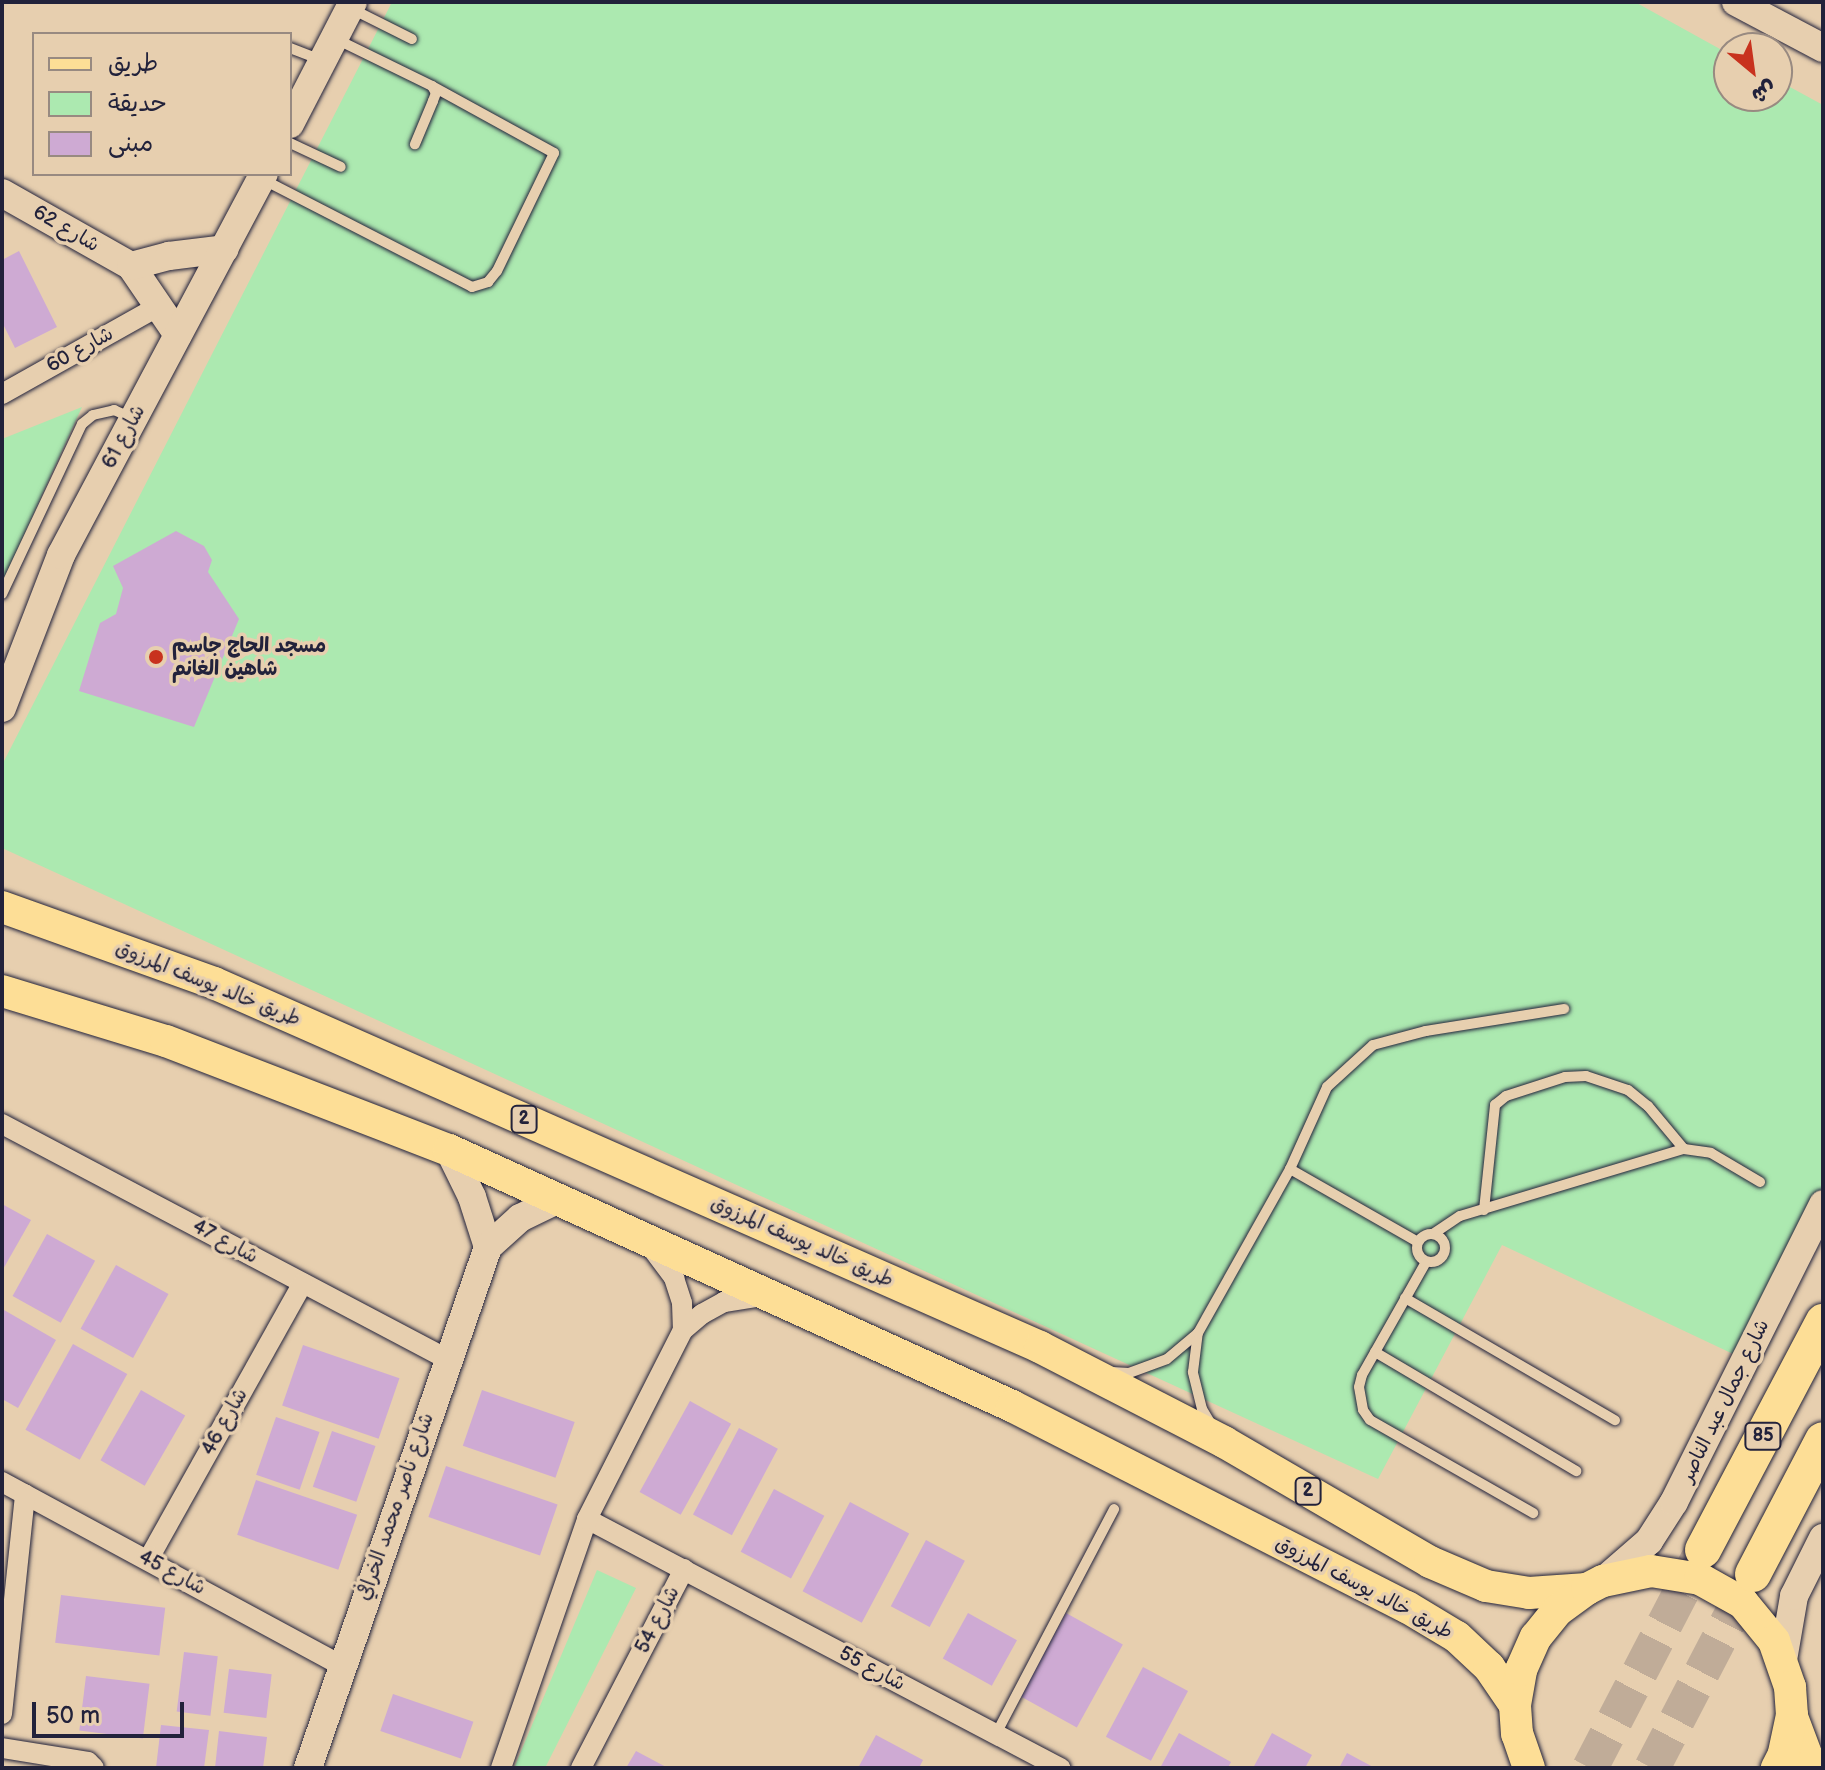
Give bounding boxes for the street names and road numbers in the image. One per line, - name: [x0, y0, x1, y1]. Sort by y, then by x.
- street label: شارع 62: [29, 200, 103, 258]
- street label: شارع 60: [42, 322, 118, 378]
- street label: شارع 61: [97, 401, 151, 473]
- street label: طريق خالد يوسف المرزوق: [112, 936, 304, 1032]
- road number: 2: [510, 1105, 538, 1133]
- street label: طريق خالد يوسف المرزوق: [707, 1191, 897, 1293]
- street label: شارع 47: [188, 1215, 262, 1269]
- street label: شارع جمال عبد الناصر: [1675, 1316, 1775, 1486]
- street label: شارع 46: [197, 1384, 253, 1460]
- street label: شارع ناصر محمد الخرافي: [353, 1410, 439, 1604]
- road number: 85: [1743, 1422, 1783, 1450]
- road number: 2: [1294, 1477, 1322, 1505]
- street label: طريق خالد يوسف المرزوق: [1271, 1531, 1457, 1645]
- street label: شارع 45: [134, 1545, 210, 1601]
- street label: شارع 54: [631, 1582, 685, 1658]
- street label: شارع 55: [835, 1642, 909, 1696]

